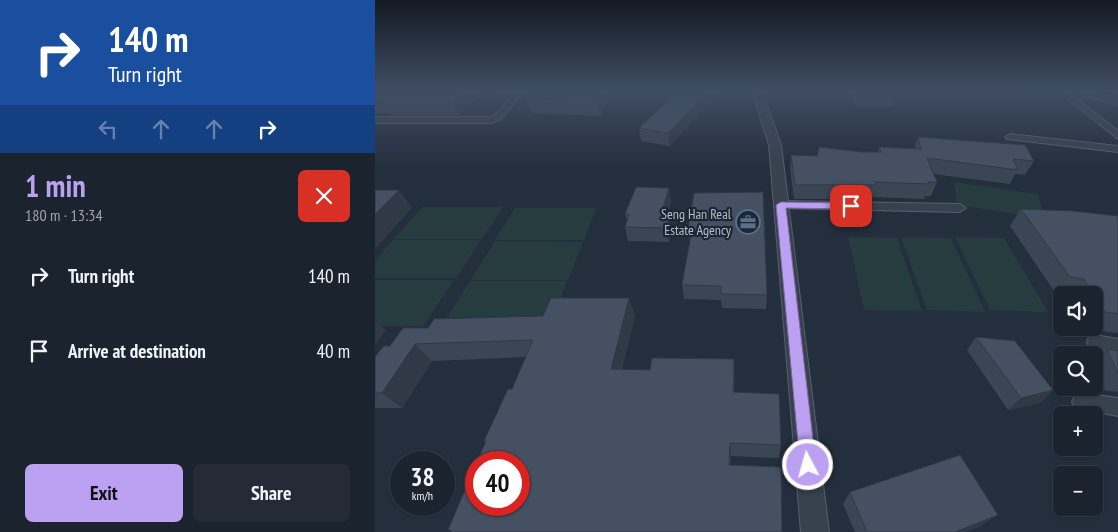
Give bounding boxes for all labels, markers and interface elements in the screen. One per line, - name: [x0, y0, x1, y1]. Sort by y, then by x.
- text: 140 m: [108, 16, 189, 62]
- icon: right: [25, 20, 90, 85]
- text: Turn right: [108, 60, 182, 88]
- icon: left: [94, 115, 122, 143]
- icon: ahead: [147, 115, 175, 143]
- icon: ahead: [200, 115, 228, 143]
- icon: right: [253, 115, 281, 143]
- text: 1 min: [25, 166, 86, 205]
- button: close: [298, 170, 350, 222]
- pin: [830, 185, 872, 227]
- icon: arrive: [837, 192, 865, 220]
- text: 180 m · 13:34: [25, 205, 103, 225]
- place label: Seng Han Real Estate Agency: [661, 205, 732, 239]
- office icon: Seng Han Real Estate Agency: [735, 209, 761, 235]
- icon: right: [25, 262, 53, 290]
- text: Turn right: [68, 264, 134, 288]
- text: 140 m: [308, 264, 350, 288]
- map controls: [1053, 286, 1103, 516]
- button: sound: [1053, 286, 1103, 336]
- icon: arrive: [25, 337, 53, 365]
- text: Arrive at destination: [68, 339, 206, 363]
- text: 40 m: [317, 339, 350, 363]
- button: search: [1053, 346, 1103, 396]
- button: +: [1053, 406, 1103, 456]
- position arrow: [781, 438, 833, 490]
- speed limit sign: 40: [465, 451, 530, 516]
- text: 38: [411, 461, 434, 493]
- button: Exit: [25, 464, 183, 522]
- button: Share: [193, 464, 350, 522]
- button: −: [1053, 466, 1103, 516]
- text: km/h: [412, 488, 433, 503]

